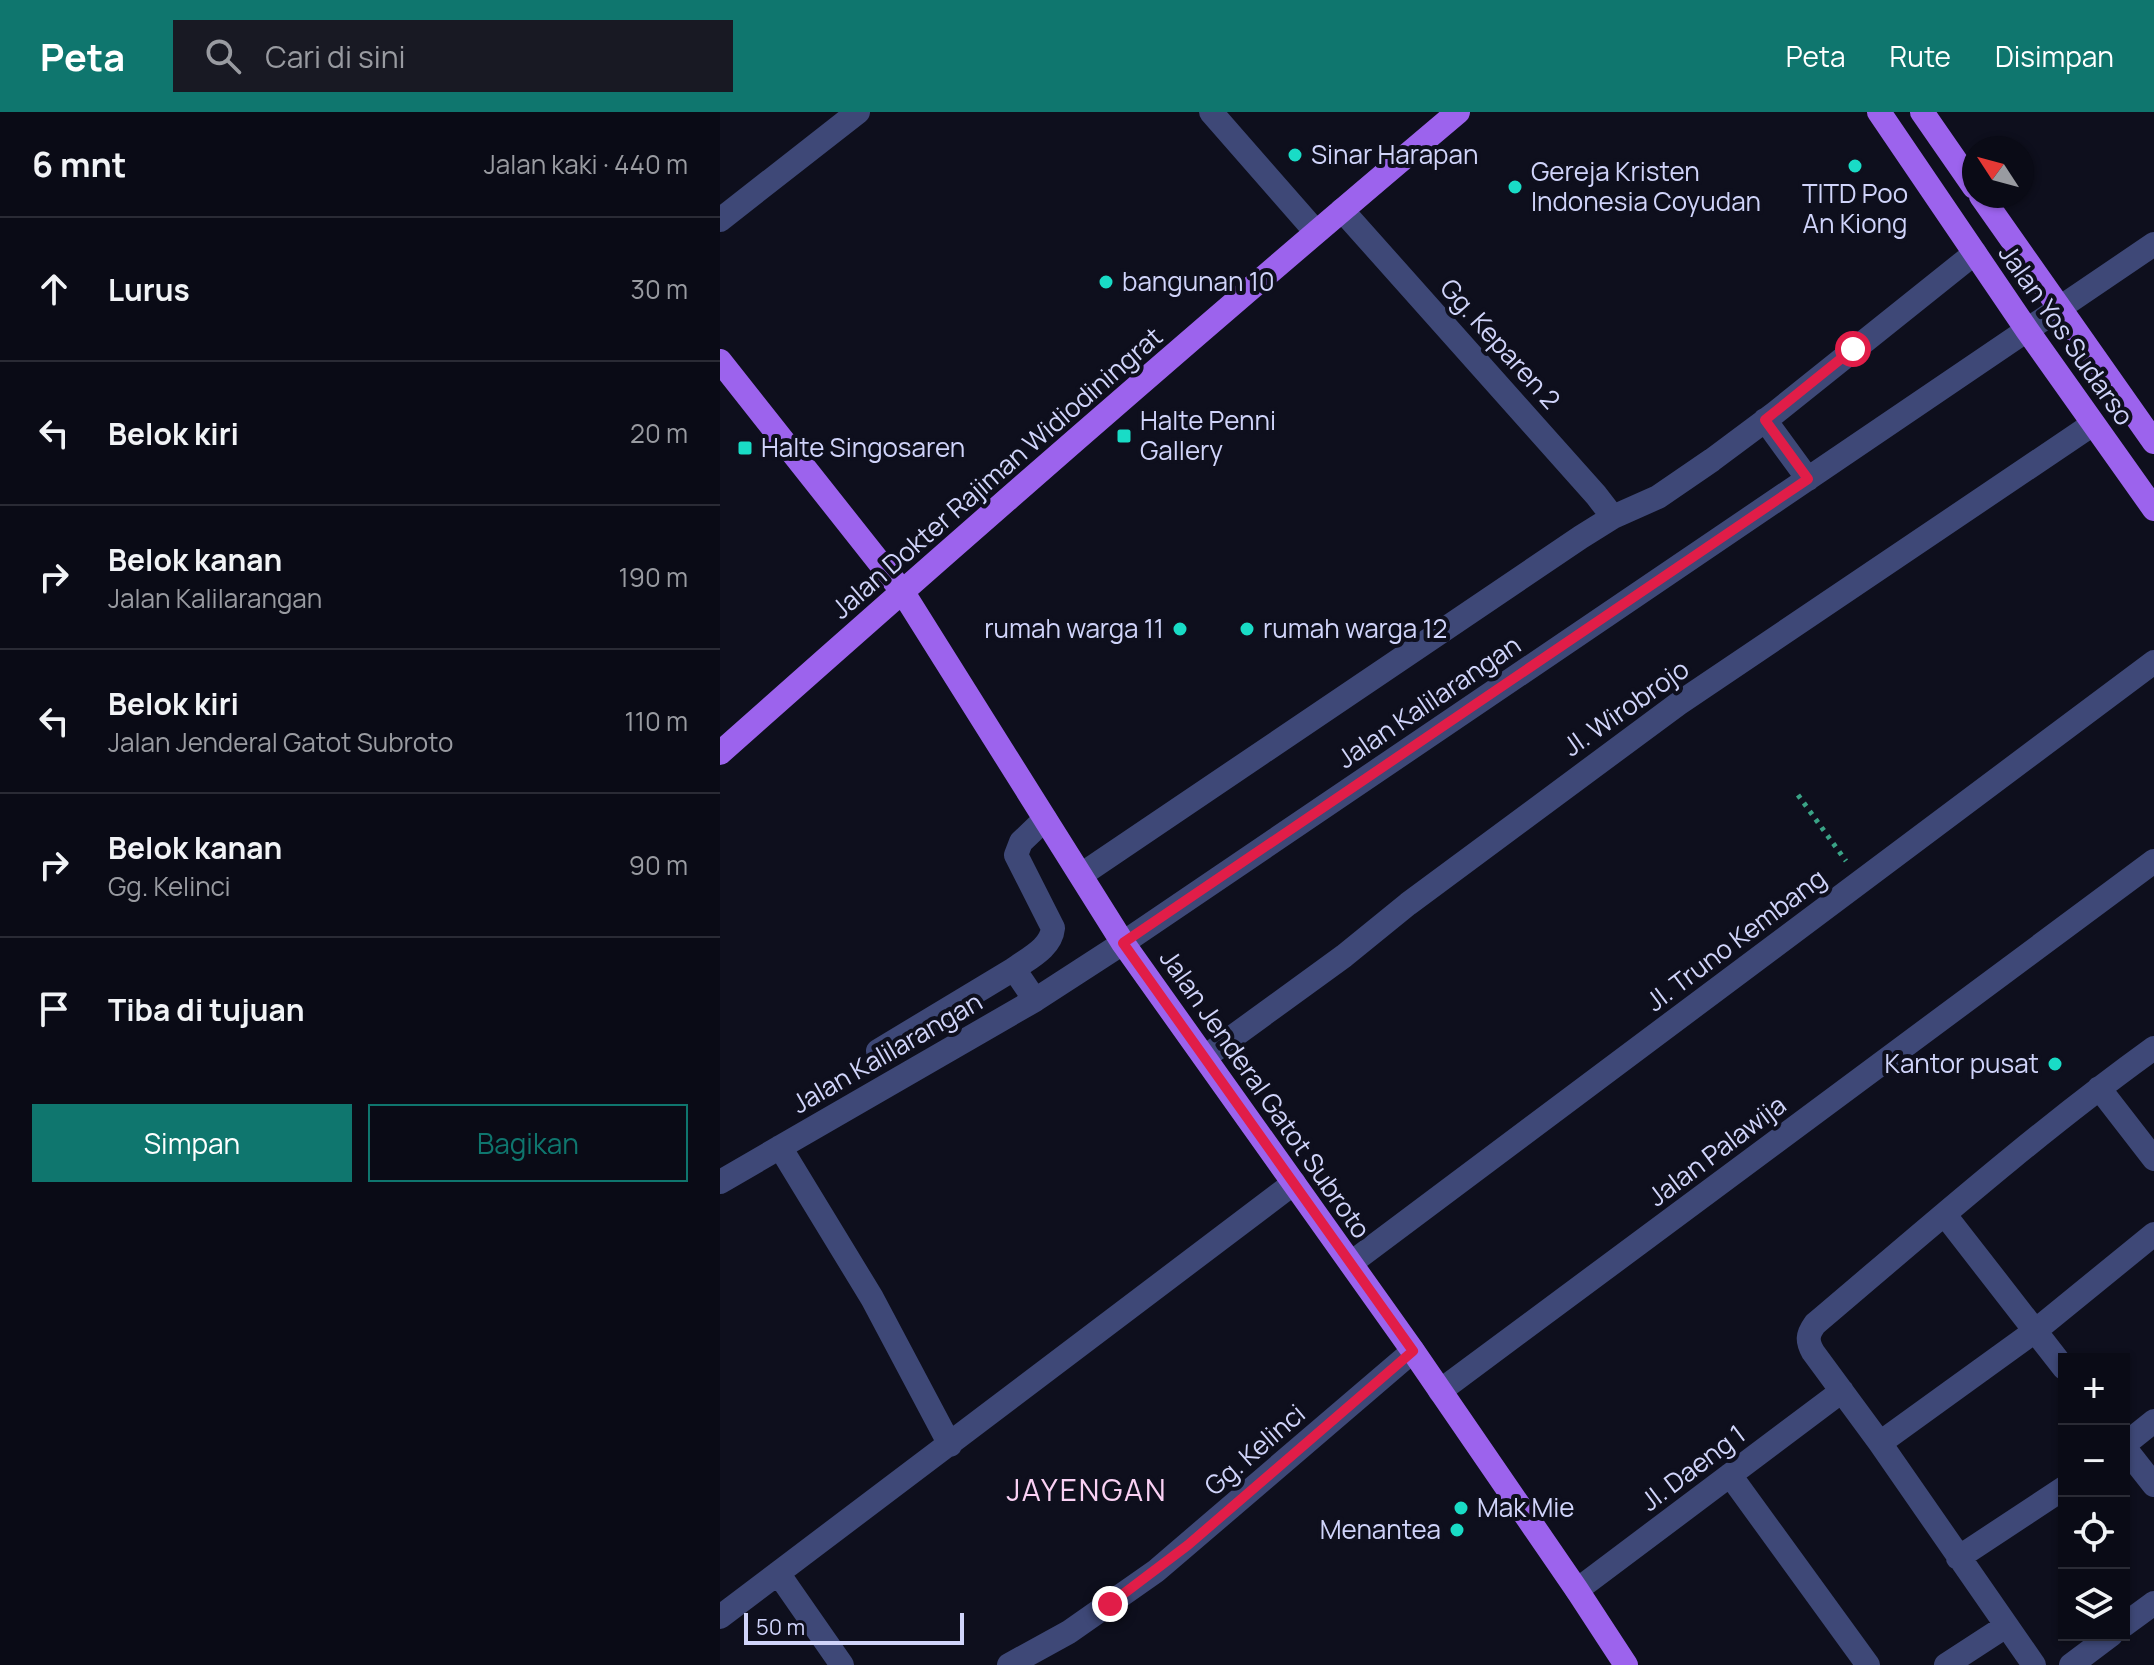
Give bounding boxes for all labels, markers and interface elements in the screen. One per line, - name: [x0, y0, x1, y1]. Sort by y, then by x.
- search box: [173, 20, 733, 92]
- text: Peta: [40, 30, 125, 82]
- icon: search: [201, 34, 245, 78]
- text: Cari di sini: [265, 36, 405, 77]
- text: Peta: [1786, 37, 1846, 75]
- text: Rute: [1890, 37, 1951, 75]
- text: Disimpan: [1995, 37, 2114, 75]
- place label: Sinar Harapan: [1311, 136, 1478, 172]
- north arrow: [1962, 136, 2034, 208]
- text: 6 mnt: [32, 141, 127, 187]
- text: Jalan kaki · 440 m: [484, 146, 688, 182]
- marker: Sinar Harapan: [1286, 146, 1304, 164]
- place label: Gereja Kristen Indonesia Coyudan: [1531, 153, 1761, 219]
- marker: TITD Poo An Kiong: [1846, 157, 1864, 175]
- place label: TITD Poo An Kiong: [1802, 175, 1908, 241]
- marker: Gereja Kristen Indonesia Coyudan: [1506, 178, 1524, 196]
- street label: Jalan Yos Sudarso: [1991, 237, 2143, 432]
- place label: bangunan 10: [1122, 263, 1275, 299]
- icon: ahead: [32, 267, 76, 311]
- text: Lurus: [108, 269, 190, 310]
- street label: Gg. Keparen 2: [1433, 270, 1569, 416]
- text: 30 m: [631, 271, 688, 307]
- marker: bangunan 10: [1097, 273, 1115, 291]
- street label: Jalan Dokter Rajiman Widiodiningrat: [823, 318, 1170, 626]
- route start: [1835, 331, 1871, 367]
- place label: Halte Penni Gallery: [1140, 402, 1276, 468]
- icon: left: [32, 411, 76, 455]
- text: Belok kiri: [108, 413, 239, 454]
- text: 20 m: [630, 415, 688, 451]
- marker: Halte Penni Gallery: [1115, 427, 1133, 445]
- place label: Halte Singosaren: [761, 429, 965, 465]
- marker: Halte Singosaren: [736, 439, 754, 457]
- text: Belok kanan: [108, 539, 282, 580]
- icon: right: [32, 555, 76, 599]
- text: 190 m: [619, 559, 688, 595]
- text: Jalan Kalilarangan: [108, 580, 322, 616]
- place label: rumah warga 11: [984, 610, 1164, 646]
- place label: rumah warga 12: [1263, 610, 1447, 646]
- marker: rumah warga 11: [1171, 620, 1189, 638]
- marker: rumah warga 12: [1238, 620, 1256, 638]
- street label: Jalan Kalilarangan: [1330, 626, 1527, 776]
- street label: Jl. Wirobrojo: [1555, 651, 1696, 764]
- text: Belok kiri: [108, 683, 239, 724]
- icon: left: [32, 699, 76, 743]
- text: 110 m: [625, 703, 688, 739]
- text: Jalan Jenderal Gatot Subroto: [108, 724, 453, 760]
- text: Belok kanan: [108, 827, 282, 868]
- icon: right: [32, 843, 76, 887]
- text: 90 m: [629, 847, 688, 883]
- street label: Jl. Truno Kembang: [1638, 860, 1833, 1019]
- text: Gg. Kelinci: [108, 868, 231, 904]
- street label: Jalan Jenderal Gatot Subroto: [1152, 942, 1380, 1245]
- street label: Jalan Kalilarangan: [785, 983, 988, 1121]
- icon: arrive: [32, 987, 76, 1031]
- text: Tiba di tujuan: [108, 989, 305, 1030]
- place label: Kantor pusat: [1884, 1045, 2039, 1081]
- marker: Kantor pusat: [2046, 1055, 2064, 1073]
- street label: Jalan Palawija: [1640, 1086, 1793, 1214]
- button: Simpan: [32, 1104, 352, 1182]
- button: Bagikan: [368, 1104, 688, 1182]
- map controls: [2058, 1353, 2130, 1641]
- button: +: [2058, 1353, 2130, 1425]
- street label: Gg. Kelinci: [1196, 1395, 1312, 1503]
- street label: Jl. Daeng 1: [1633, 1416, 1752, 1519]
- button: −: [2058, 1425, 2130, 1497]
- district label: JAYENGAN: [1007, 1469, 1167, 1510]
- place label: Mak Mie: [1477, 1489, 1575, 1525]
- button: locate: [2058, 1497, 2130, 1569]
- marker: Mak Mie: [1452, 1499, 1470, 1517]
- place label: Menantea: [1320, 1511, 1441, 1547]
- marker: Menantea: [1448, 1521, 1466, 1539]
- button: layers: [2058, 1569, 2130, 1641]
- route end: [1092, 1586, 1128, 1622]
- scale bar: [744, 1609, 964, 1645]
- text: 50 m: [756, 1612, 805, 1642]

